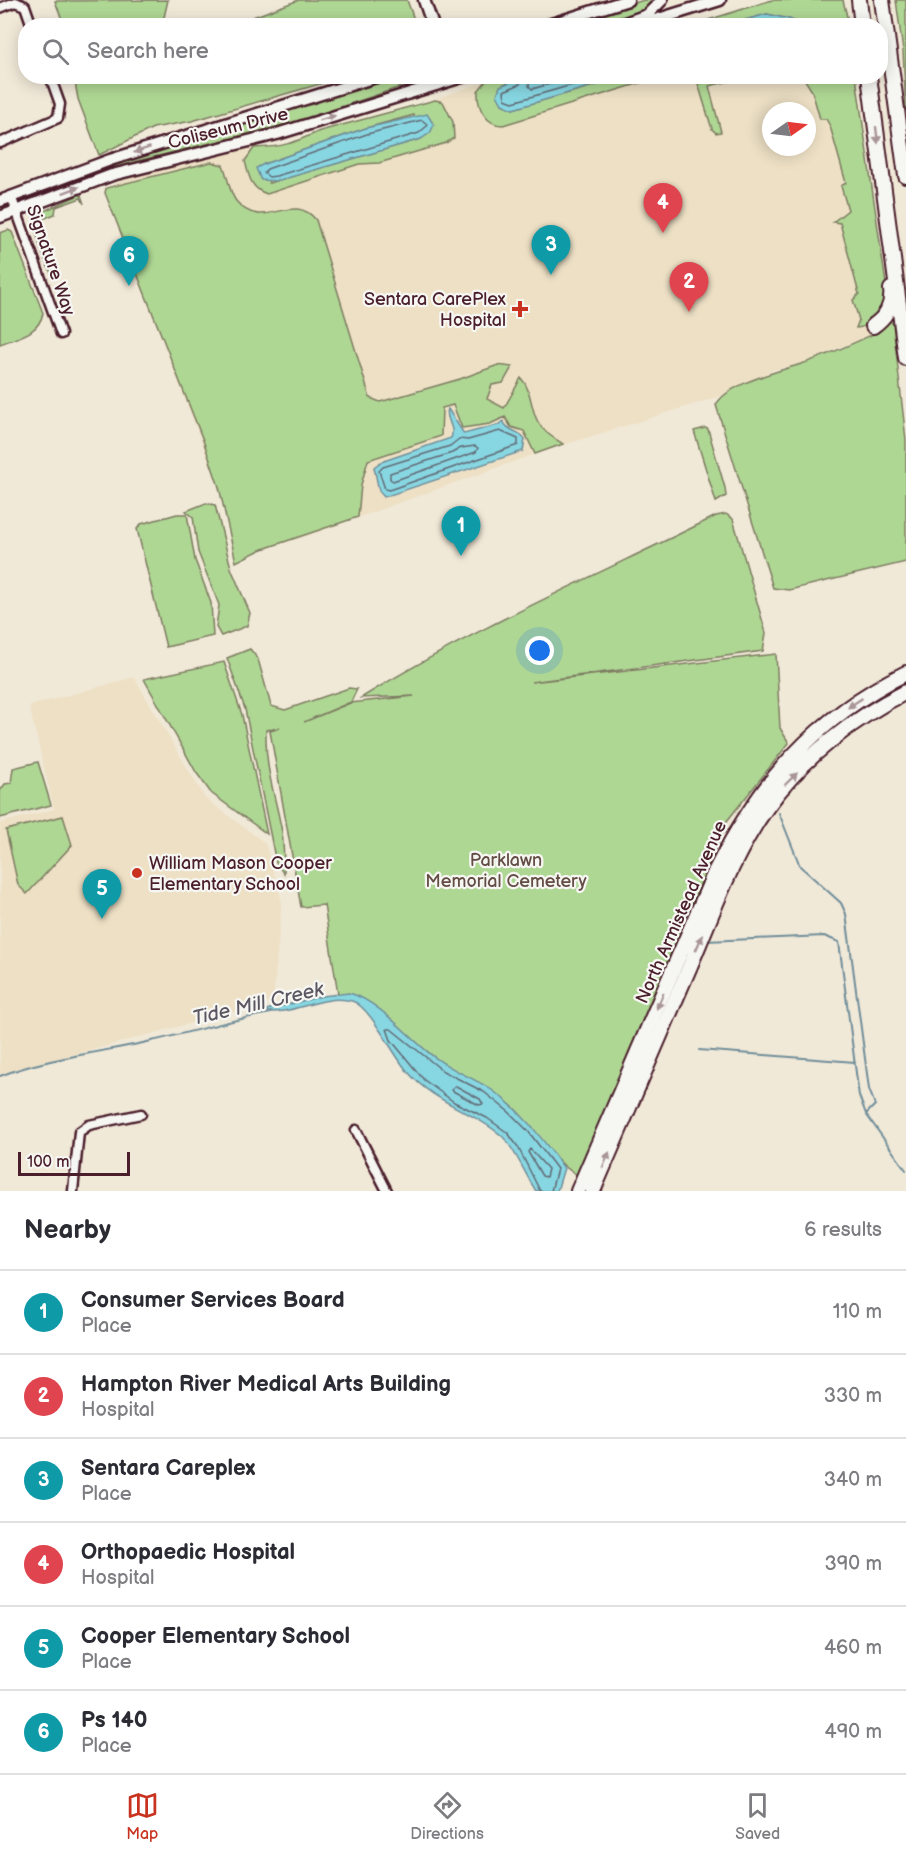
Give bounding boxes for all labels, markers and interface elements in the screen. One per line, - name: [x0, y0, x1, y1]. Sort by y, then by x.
- search box: [18, 18, 888, 84]
- icon: search: [39, 35, 72, 68]
- text: Search here: [87, 38, 209, 65]
- north arrow: [762, 102, 816, 156]
- street label: Coliseum Drive: [166, 103, 291, 154]
- one-way arrow: [318, 113, 336, 122]
- one-way arrow: [872, 125, 881, 144]
- one-way arrow: [133, 145, 151, 155]
- pin: 4: [644, 184, 682, 233]
- one-way arrow: [62, 185, 80, 195]
- street label: Signature Way: [22, 202, 80, 319]
- pin: 3: [532, 226, 570, 275]
- pin: 6: [110, 236, 148, 286]
- pin: 2: [670, 262, 708, 312]
- place label: Sentara CarePlex Hospital: [364, 289, 507, 331]
- marker: Sentara CarePlex Hospital: [511, 300, 529, 318]
- pin: 1: [442, 506, 480, 556]
- your location: [525, 636, 554, 665]
- one-way arrow: [848, 697, 864, 709]
- one-way arrow: [784, 773, 798, 787]
- street label: North Armistead Avenue: [632, 817, 731, 1007]
- park label: Parklawn Memorial Cemetery: [425, 850, 588, 892]
- place label: William Mason Cooper Elementary School: [149, 853, 332, 895]
- marker: William Mason Cooper Elementary School: [130, 866, 144, 880]
- pin: 5: [82, 870, 122, 919]
- one-way arrow: [695, 934, 705, 952]
- water label: Tide Mill Creek: [190, 977, 327, 1031]
- one-way arrow: [655, 992, 664, 1010]
- scale bar: [18, 1149, 130, 1176]
- one-way arrow: [602, 1151, 611, 1169]
- text: 100 m: [27, 1153, 70, 1172]
- text: Nearby: [24, 1215, 111, 1246]
- text: 6 results: [804, 1218, 882, 1242]
- text: Consumer Services Board: [81, 1287, 345, 1314]
- text: 1: [39, 1300, 48, 1324]
- text: 110 m: [833, 1300, 882, 1324]
- text: Place: [81, 1314, 132, 1338]
- text: Hampton River Medical Arts Building: [81, 1371, 451, 1398]
- text: 2: [38, 1384, 49, 1408]
- text: 330 m: [824, 1384, 882, 1408]
- text: Hospital: [81, 1398, 154, 1422]
- text: Sentara Careplex: [81, 1455, 255, 1482]
- text: 3: [38, 1468, 49, 1492]
- text: 340 m: [824, 1468, 882, 1492]
- text: Place: [81, 1482, 132, 1506]
- text: Orthopaedic Hospital: [81, 1539, 295, 1566]
- text: 4: [38, 1552, 49, 1576]
- text: 390 m: [824, 1552, 882, 1576]
- text: Hospital: [81, 1566, 154, 1590]
- text: Cooper Elementary School: [81, 1623, 350, 1650]
- text: 5: [38, 1636, 49, 1660]
- text: 460 m: [824, 1636, 882, 1660]
- text: Place: [81, 1650, 132, 1674]
- text: Ps 140: [81, 1707, 147, 1734]
- text: 6: [37, 1720, 50, 1744]
- text: 490 m: [825, 1720, 882, 1744]
- text: Place: [81, 1734, 132, 1758]
- tab: Map: [126, 1789, 159, 1844]
- tab: Directions: [410, 1789, 484, 1844]
- tab: Saved: [735, 1789, 780, 1844]

